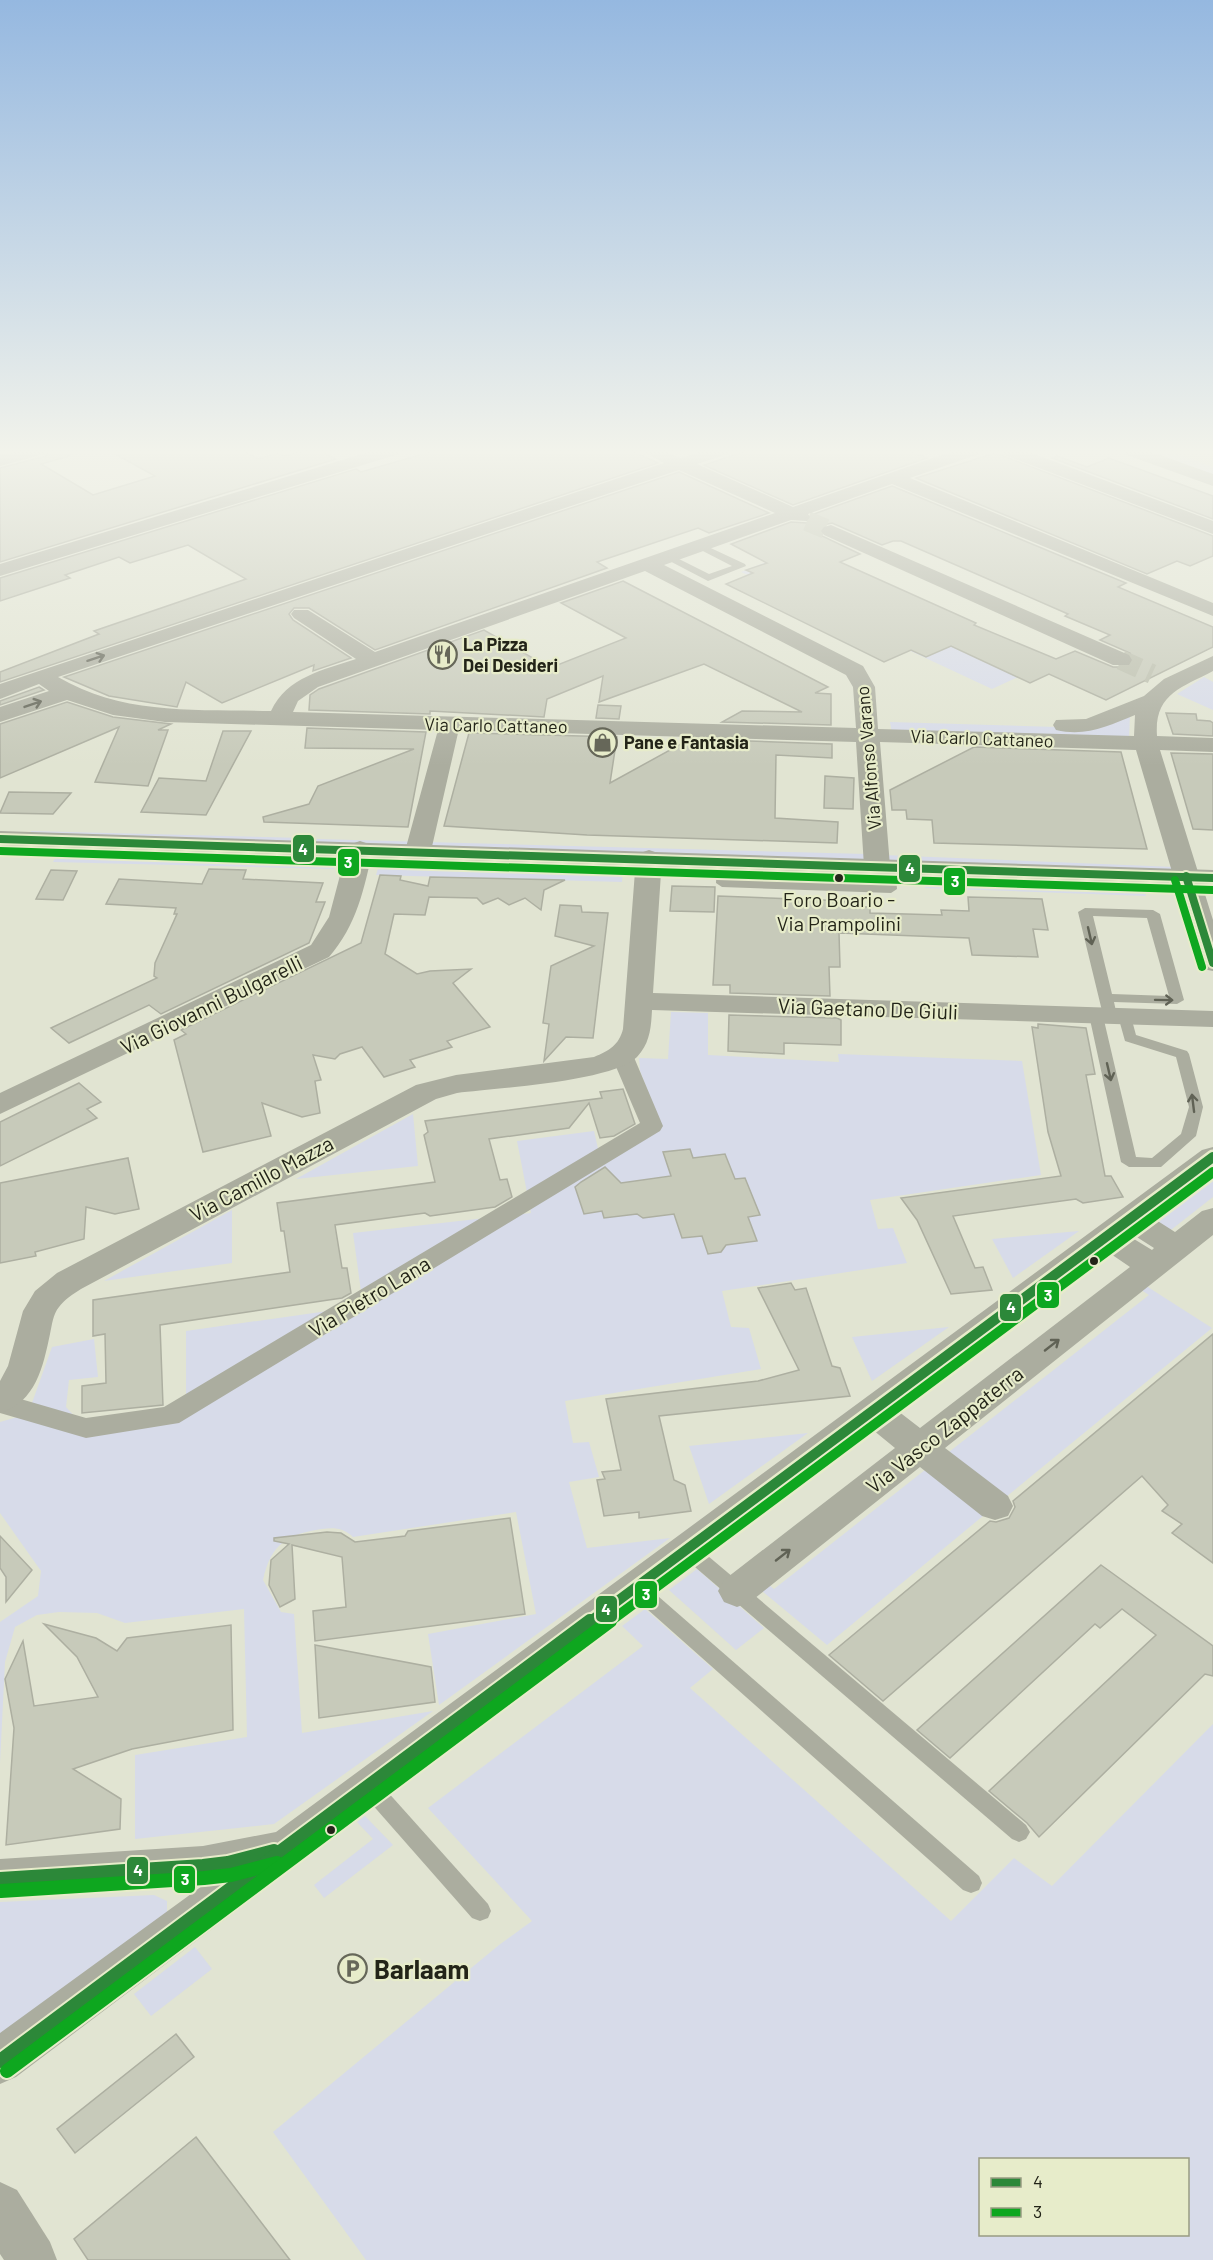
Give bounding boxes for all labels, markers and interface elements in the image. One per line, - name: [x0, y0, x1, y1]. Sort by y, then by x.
- place label: La Pizza Dei Desideri: [463, 633, 558, 676]
- restaurant icon: La Pizza Dei Desideri: [426, 638, 458, 670]
- one-way arrow: [86, 652, 105, 663]
- street label: Via Alfonso Varano: [851, 685, 885, 831]
- one-way arrow: [23, 697, 42, 708]
- street label: Via Carlo Cattaneo: [424, 713, 568, 737]
- street label: Via Carlo Cattaneo: [910, 725, 1054, 751]
- shop icon: Pane e Fantasia: [587, 726, 619, 758]
- place label: Pane e Fantasia: [624, 731, 749, 753]
- line badge: 4: [292, 834, 315, 863]
- text: 4: [298, 839, 308, 858]
- line badge: 3: [337, 848, 360, 877]
- text: 3: [344, 852, 352, 871]
- line badge: 4: [898, 854, 921, 883]
- text: 4: [905, 858, 915, 877]
- line badge: 3: [943, 867, 966, 896]
- text: 3: [951, 871, 959, 890]
- marker: Foro Boario - Via Prampolini: [833, 872, 845, 884]
- place label: Foro Boario - Via Prampolini: [777, 887, 901, 935]
- one-way arrow: [1085, 926, 1097, 945]
- street label: Via Giovanni Bulgarelli: [116, 949, 306, 1059]
- street label: Via Gaetano De Giuli: [777, 992, 959, 1024]
- one-way arrow: [1153, 994, 1173, 1005]
- one-way arrow: [1104, 1062, 1115, 1081]
- one-way arrow: [1187, 1094, 1198, 1113]
- street label: Via Camillo Mazza: [185, 1130, 337, 1226]
- street label: Via Pietro Lana: [304, 1250, 434, 1342]
- unlabelled marker: [1088, 1255, 1100, 1267]
- line badge: 3: [1036, 1281, 1060, 1309]
- text: 3: [1044, 1285, 1052, 1304]
- line badge: 4: [999, 1293, 1022, 1322]
- text: 4: [1006, 1297, 1016, 1316]
- one-way arrow: [1044, 1338, 1060, 1351]
- street label: Via Vasco Zappaterra: [861, 1360, 1027, 1498]
- one-way arrow: [775, 1549, 791, 1562]
- line badge: 3: [634, 1580, 658, 1609]
- text: 3: [642, 1584, 650, 1603]
- line badge: 4: [595, 1595, 618, 1623]
- text: 4: [601, 1599, 611, 1618]
- unlabelled marker: [325, 1824, 337, 1836]
- line badge: 4: [126, 1856, 149, 1885]
- text: 4: [133, 1860, 143, 1879]
- line badge: 3: [173, 1865, 196, 1894]
- text: 3: [181, 1869, 189, 1888]
- parking icon: Barlaam: [337, 1952, 369, 1984]
- place label: Barlaam: [374, 1953, 469, 1984]
- legend: [979, 2158, 1189, 2236]
- text: 4: [1033, 2170, 1043, 2192]
- text: 3: [1033, 2200, 1042, 2222]

